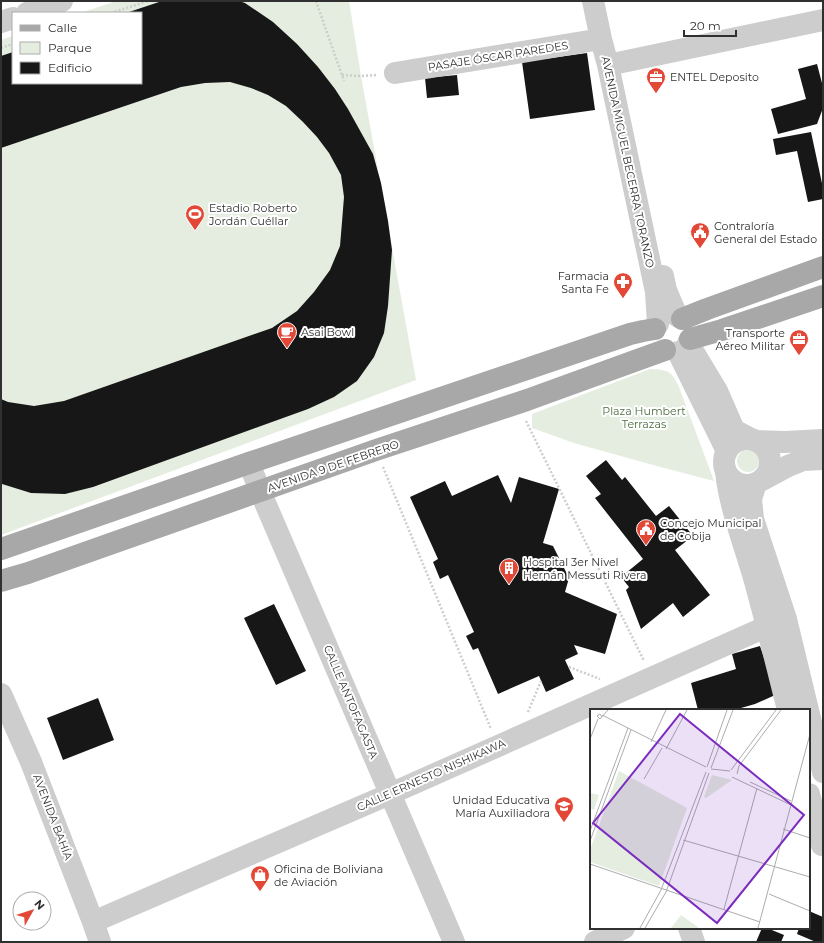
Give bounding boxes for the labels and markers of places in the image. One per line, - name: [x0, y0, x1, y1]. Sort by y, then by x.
- office icon: ENTEL Deposito: [645, 66, 667, 94]
- place label: ENTEL Deposito: [670, 70, 759, 84]
- place label: Estadio Roberto Jordán Cuéllar: [208, 201, 297, 228]
- sports icon: Estadio Roberto Jordán Cuéllar: [184, 203, 206, 231]
- place label: Contraloría General del Estado: [714, 219, 817, 246]
- public building icon: Contraloría General del Estado: [689, 221, 711, 249]
- place label: Farmacia Santa Fe: [558, 269, 609, 296]
- pharmacy icon: Farmacia Santa Fe: [612, 271, 634, 299]
- cafe icon: Asai Bowl: [276, 321, 298, 349]
- place label: Asai Bowl: [301, 325, 354, 339]
- place label: Transporte Aéreo Militar: [715, 326, 785, 353]
- office icon: Transporte Aéreo Militar: [788, 328, 810, 356]
- place label: Concejo Municipal de Cobija: [660, 516, 762, 543]
- public building icon: Concejo Municipal de Cobija: [635, 518, 657, 546]
- place label: Hospital 3er Nivel Hernán Messuti Rivera: [523, 555, 647, 582]
- building icon: Hospital 3er Nivel Hernán Messuti Rivera: [498, 557, 520, 585]
- place label: Unidad Educativa María Auxiliadora: [452, 793, 550, 820]
- school or university icon: Unidad Educativa María Auxiliadora: [553, 795, 575, 823]
- place label: Oficina de Boliviana de Aviación: [274, 862, 383, 889]
- shop icon: Oficina de Boliviana de Aviación: [249, 864, 271, 892]

